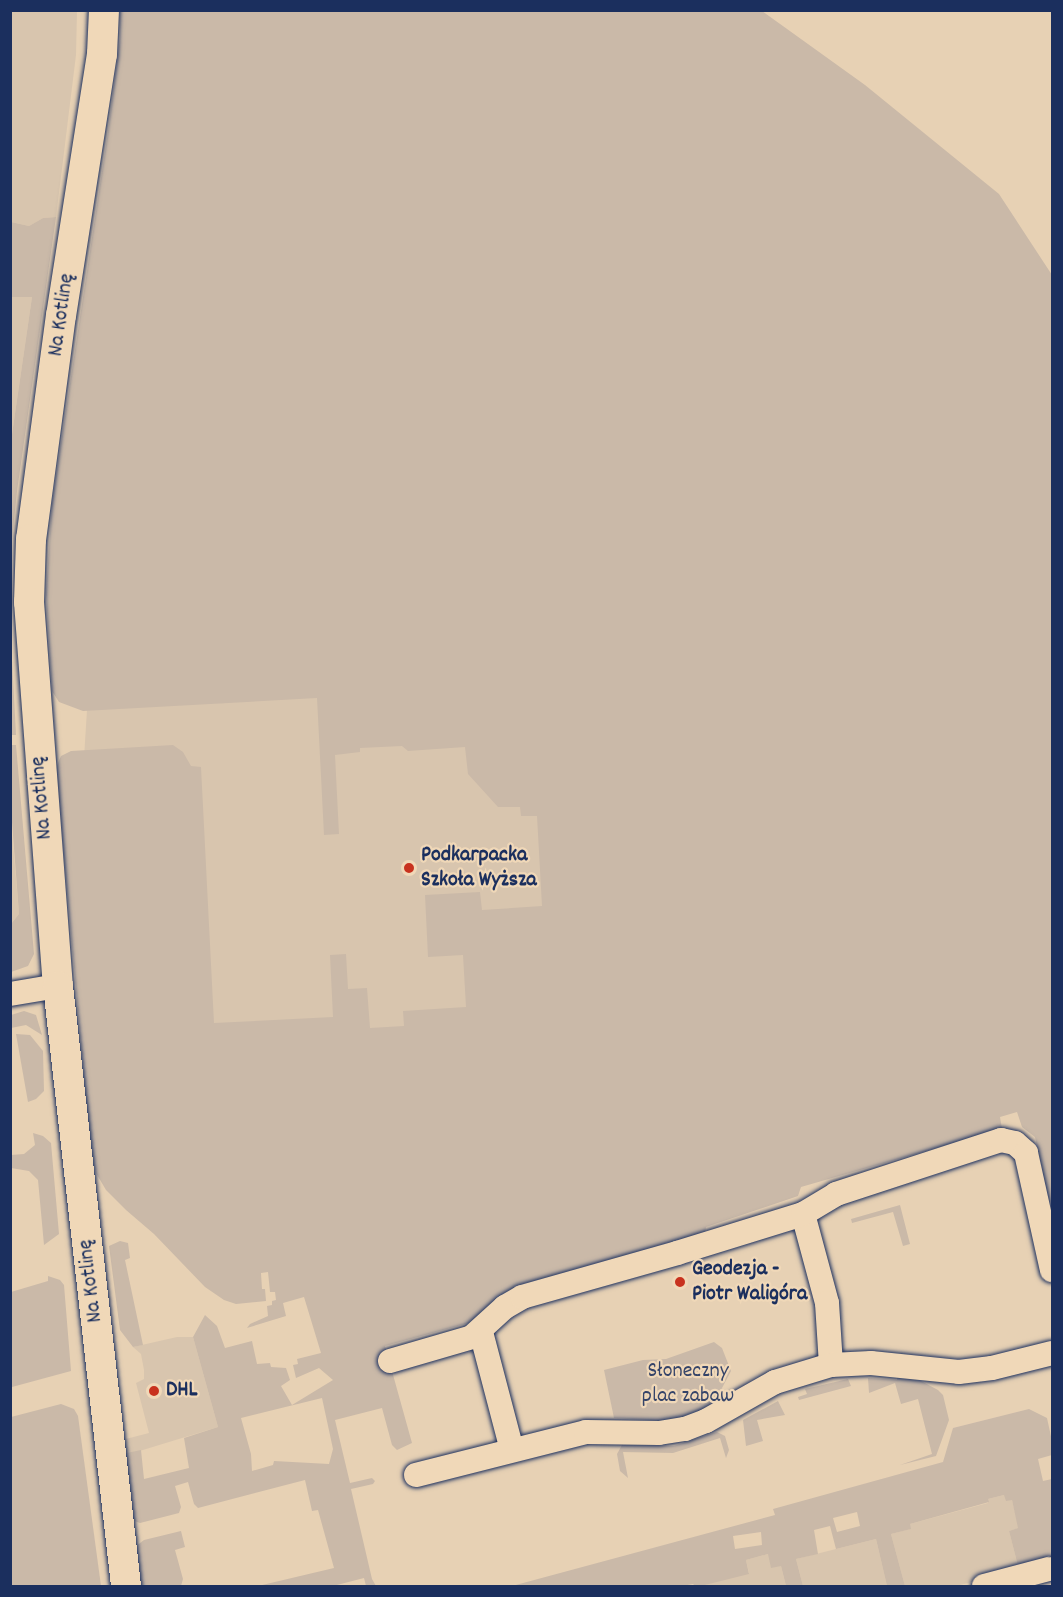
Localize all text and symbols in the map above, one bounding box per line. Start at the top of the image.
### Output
street label: Na Kotlinę [43,272,81,358]
street label: Na Kotlinę [25,755,59,841]
place label: Podkarpacka Szkoła Wyższa [421,842,537,894]
marker: Podkarpacka Szkoła Wyższa [402,861,416,875]
street label: Na Kotlinę [73,1238,109,1324]
place label: Geodezja - Piotr Waligóra [692,1256,807,1308]
marker: Geodezja - Piotr Waligóra [673,1275,687,1289]
park label: Słoneczny plac zabaw [642,1358,734,1410]
place label: DHL [166,1378,198,1404]
marker: DHL [147,1384,161,1398]

